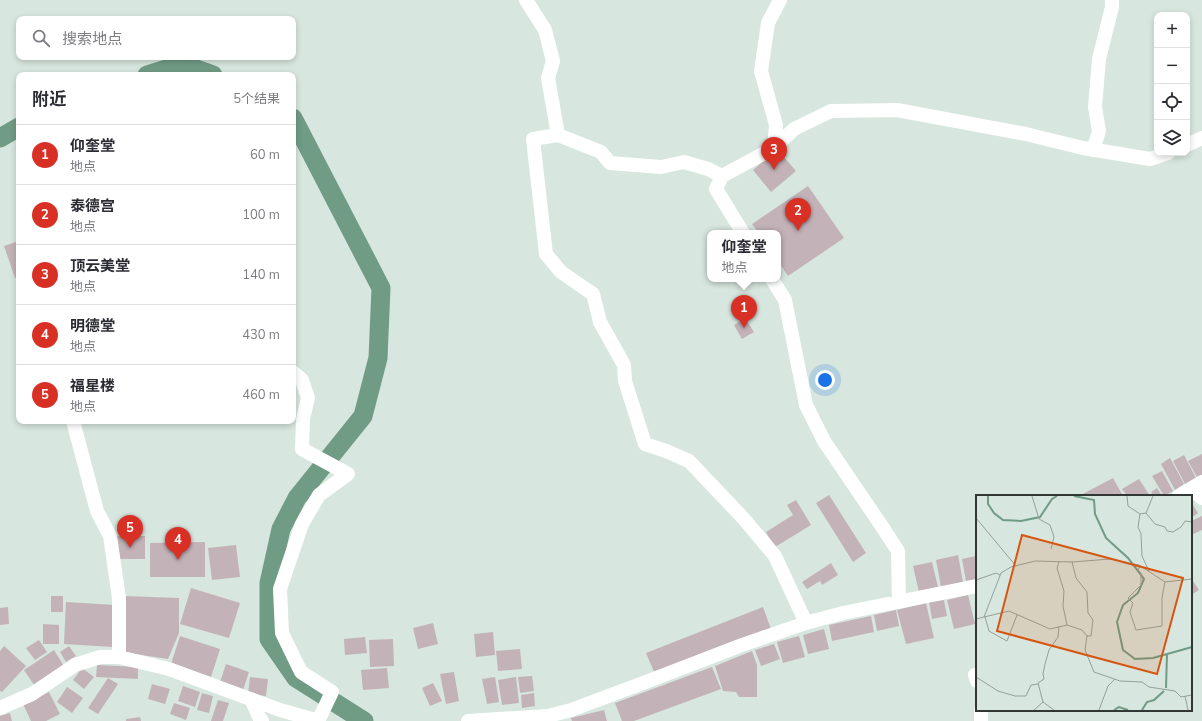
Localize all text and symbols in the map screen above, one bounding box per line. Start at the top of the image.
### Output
map controls [1154,12,1190,156]
button: + [1154,12,1190,48]
search box [16,16,296,60]
icon: search [30,27,52,49]
text: 搜索地点 [62,29,122,49]
button: − [1154,48,1190,84]
button: locate [1154,84,1190,120]
text: 附近 [32,88,66,111]
text: 5个结果 [233,90,280,108]
button: layers [1154,120,1190,156]
text: 仰奎堂 [70,136,115,156]
pin: 3 [761,137,787,170]
text: 1 [41,146,49,164]
text: 60 m [250,146,280,164]
text: 地点 [70,158,96,176]
text: 泰德宫 [70,196,115,216]
pin: 2 [785,198,811,231]
text: 2 [41,206,49,224]
text: 100 m [242,206,280,224]
text: 地点 [70,218,96,236]
popup [707,230,781,282]
text: 仰奎堂 [721,237,767,257]
text: 顶云美堂 [70,256,130,276]
text: 地点 [721,259,748,277]
text: 3 [41,266,49,284]
text: 140 m [242,266,280,284]
text: 地点 [70,278,96,296]
pin: 1 [731,295,757,328]
text: 明德堂 [70,316,115,336]
text: 4 [41,326,49,344]
text: 430 m [242,326,280,344]
text: 地点 [70,338,96,356]
your location [815,370,835,390]
text: 福星楼 [70,376,115,396]
text: 5 [41,386,49,404]
text: 460 m [242,386,280,404]
text: 地点 [70,398,96,416]
inset map [976,495,1192,711]
pin: 5 [117,515,143,548]
pin: 4 [165,527,191,560]

